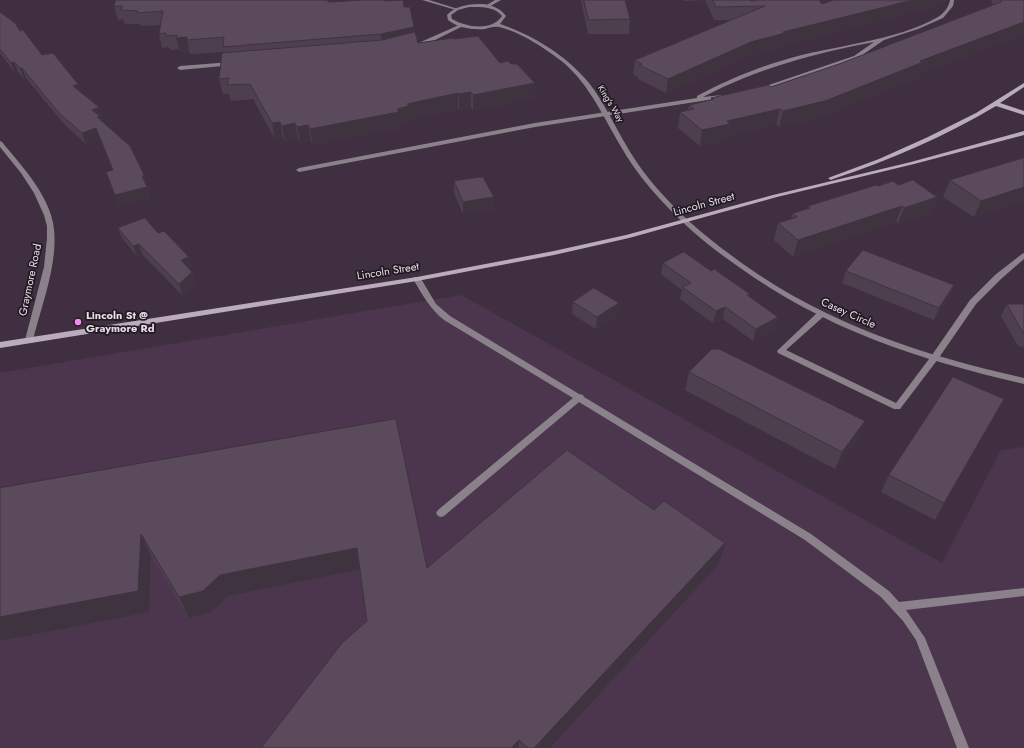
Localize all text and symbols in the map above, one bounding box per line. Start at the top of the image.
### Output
street label: King's Way [595,84,625,124]
street label: Lincoln Street [672,191,736,219]
street label: Graymore Road [17,243,45,317]
street label: Lincoln Street [356,261,420,283]
street label: Casey Circle [819,296,877,332]
place label: Lincoln St @ Graymore Rd [86,309,154,335]
marker: Lincoln St @ Graymore Rd [73,317,83,327]

